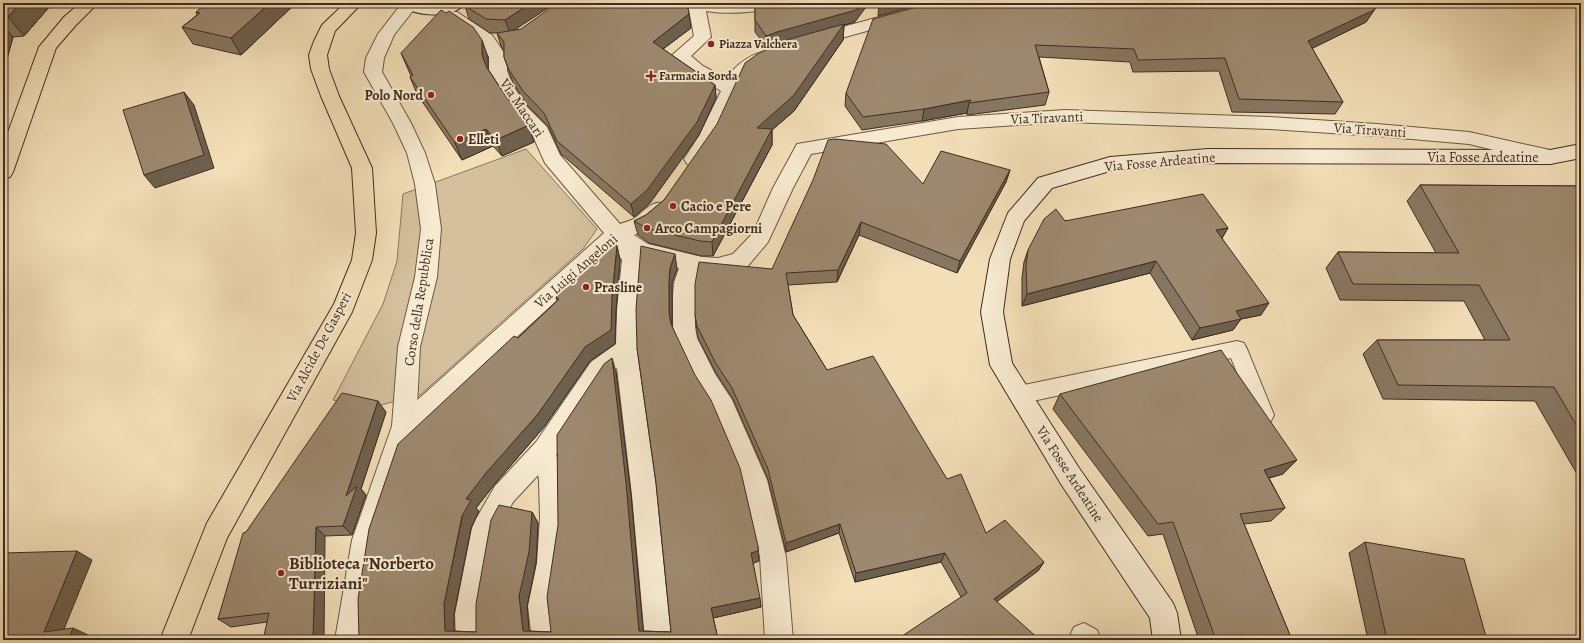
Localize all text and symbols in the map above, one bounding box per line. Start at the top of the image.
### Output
place label: Piazza Valchera [719,36,798,52]
marker: Piazza Valchera [706,39,716,49]
place label: Farmacia Sorda [659,68,738,84]
marker: Farmacia Sorda [646,71,656,81]
street label: Via Maccari [495,74,549,141]
place label: Polo Nord [365,86,423,105]
marker: Polo Nord [426,90,436,100]
street label: Via Tiravanti [1009,107,1084,129]
street label: Via Tiravanti [1332,118,1407,142]
place label: Elleti [468,130,499,149]
marker: Elleti [455,134,465,144]
street label: Via Fosse Ardeatine [1103,148,1216,176]
street label: Via Fosse Ardeatine [1427,148,1538,167]
place label: Cacio e Pere [681,197,752,216]
marker: Cacio e Pere [668,201,678,211]
place label: Arco Campagiorni [654,219,762,238]
marker: Arco Campagiorni [642,223,652,233]
street label: Via Luigi Angeloni [530,230,622,313]
street label: Corso della Repubblica [399,236,439,367]
place label: Prasline [594,278,643,297]
marker: Prasline [581,282,591,292]
street label: Via Alcide De Gasperi [281,289,356,406]
street label: Via Fosse Ardeatine [1031,421,1108,526]
place label: Biblioteca "Norberto Turriziani" [289,552,434,595]
marker: Biblioteca "Norberto Turriziani" [276,568,286,578]

